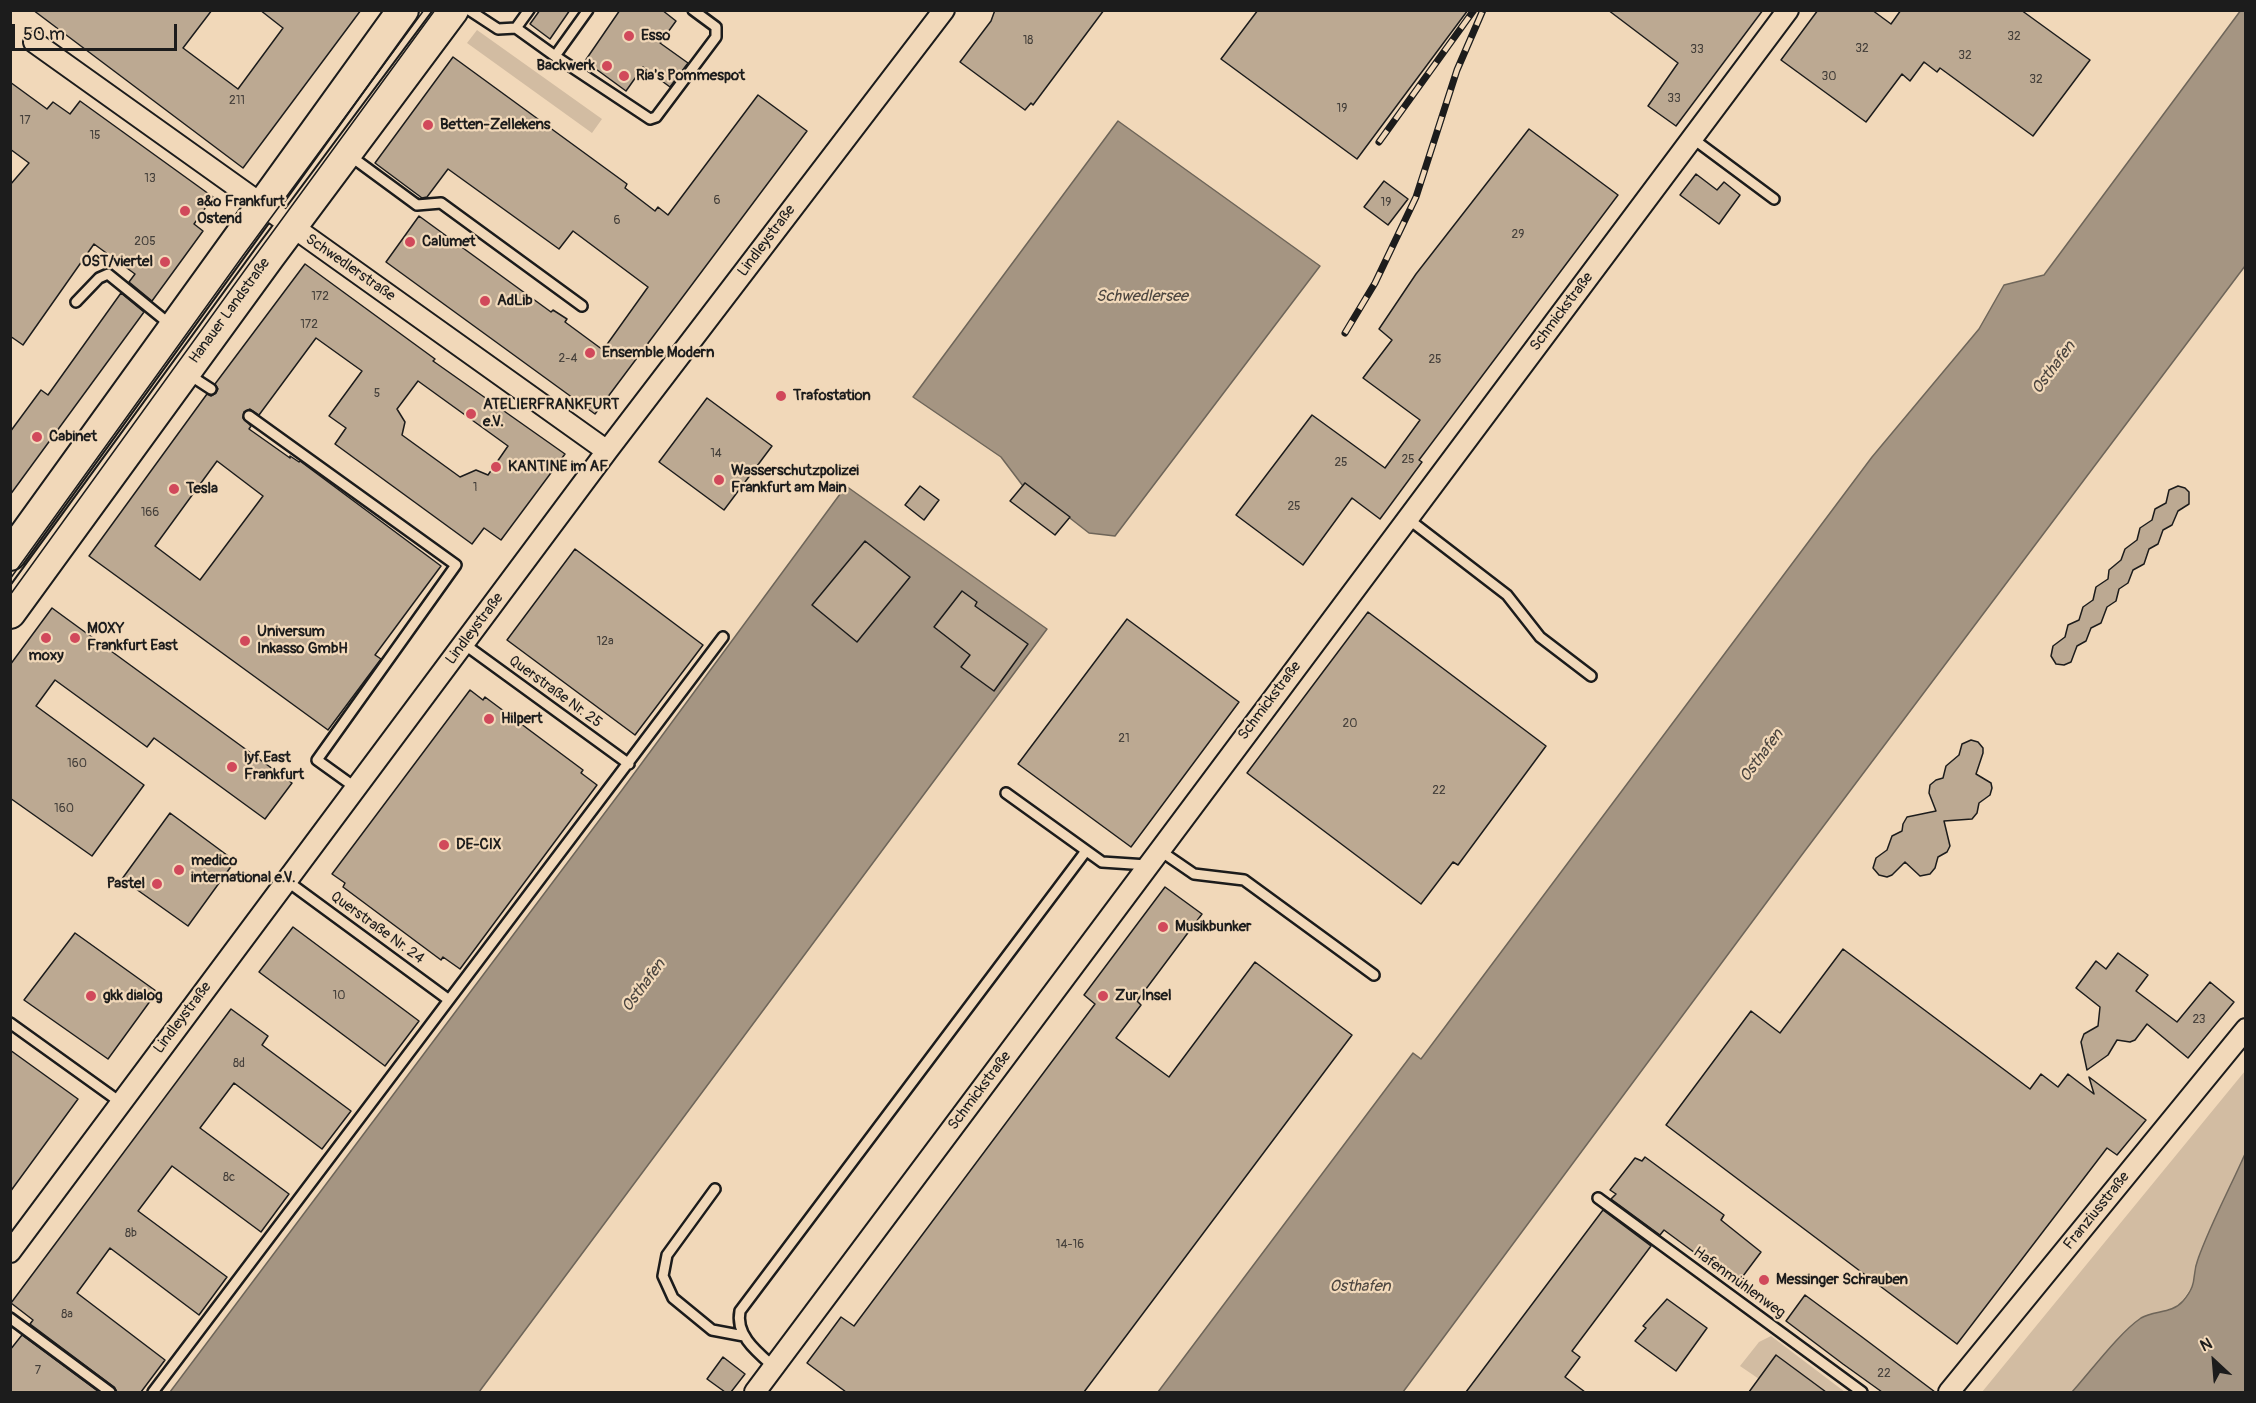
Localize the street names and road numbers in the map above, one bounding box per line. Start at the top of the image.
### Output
street label: Lindleystraße [734,202,800,280]
street label: Schwedlerstraße [302,230,398,306]
street label: Hanauer Landstraße [186,255,274,367]
street label: Schmickstraße [1527,269,1597,355]
street label: Lindleystraße [442,590,508,668]
street label: Querstraße Nr. 25 [505,652,605,732]
street label: Schmickstraße [1235,658,1305,744]
street label: Querstraße Nr. 24 [327,888,427,968]
street label: Lindleystraße [150,979,216,1057]
street label: Schmickstraße [945,1048,1015,1134]
street label: Franziusstraße [2060,1169,2134,1253]
street label: Hafenmühlenweg [1689,1244,1789,1322]

